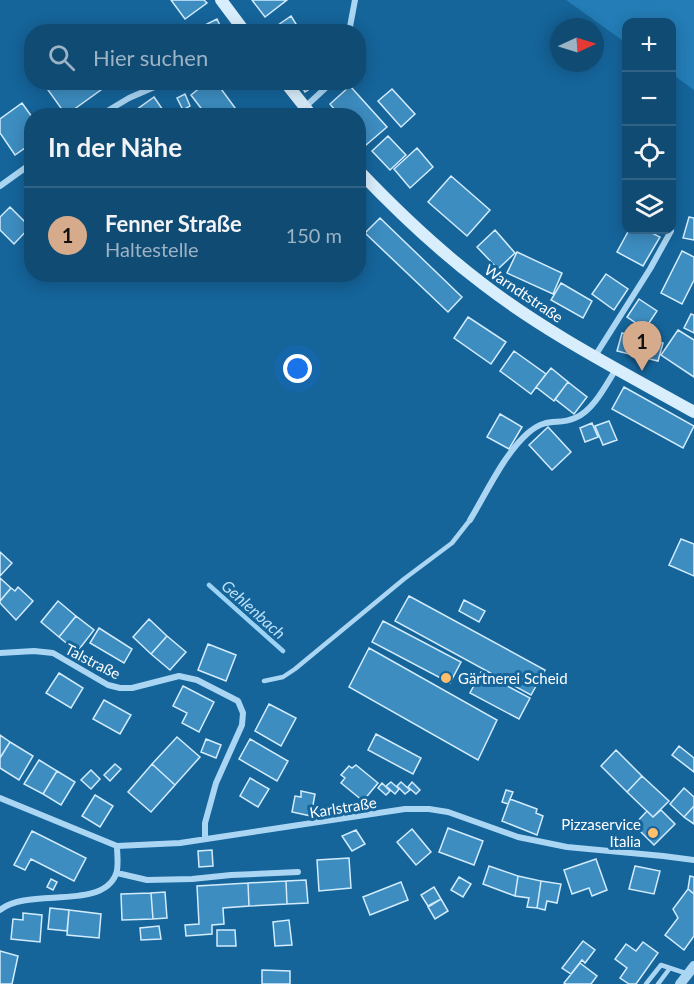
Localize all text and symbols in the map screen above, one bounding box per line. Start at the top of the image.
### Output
north arrow [550,18,604,72]
map controls [622,18,676,234]
button: + [622,18,676,72]
search box [24,24,366,90]
icon: search [45,41,78,74]
text: Hier suchen [93,44,208,71]
button: − [622,72,676,126]
button: locate [622,126,676,180]
text: In der Nähe [48,131,182,163]
button: layers [622,180,676,234]
text: Fenner Straße [105,210,242,237]
text: 1 [62,223,73,247]
text: 150 m [286,223,342,247]
text: Haltestelle [105,237,199,261]
street label: Warndtstraße [481,260,567,326]
pin: 1 [622,322,662,371]
your location [283,354,312,383]
water label: Gehlenbach [218,575,290,643]
street label: Talstraße [62,639,124,683]
place label: Gärtnerei Scheid [458,669,568,687]
marker: Gärtnerei Scheid [439,671,453,685]
street label: Karlstraße [308,793,378,821]
place label: Pizzaservice Italia [561,815,641,850]
marker: Pizzaservice Italia [646,826,660,840]

